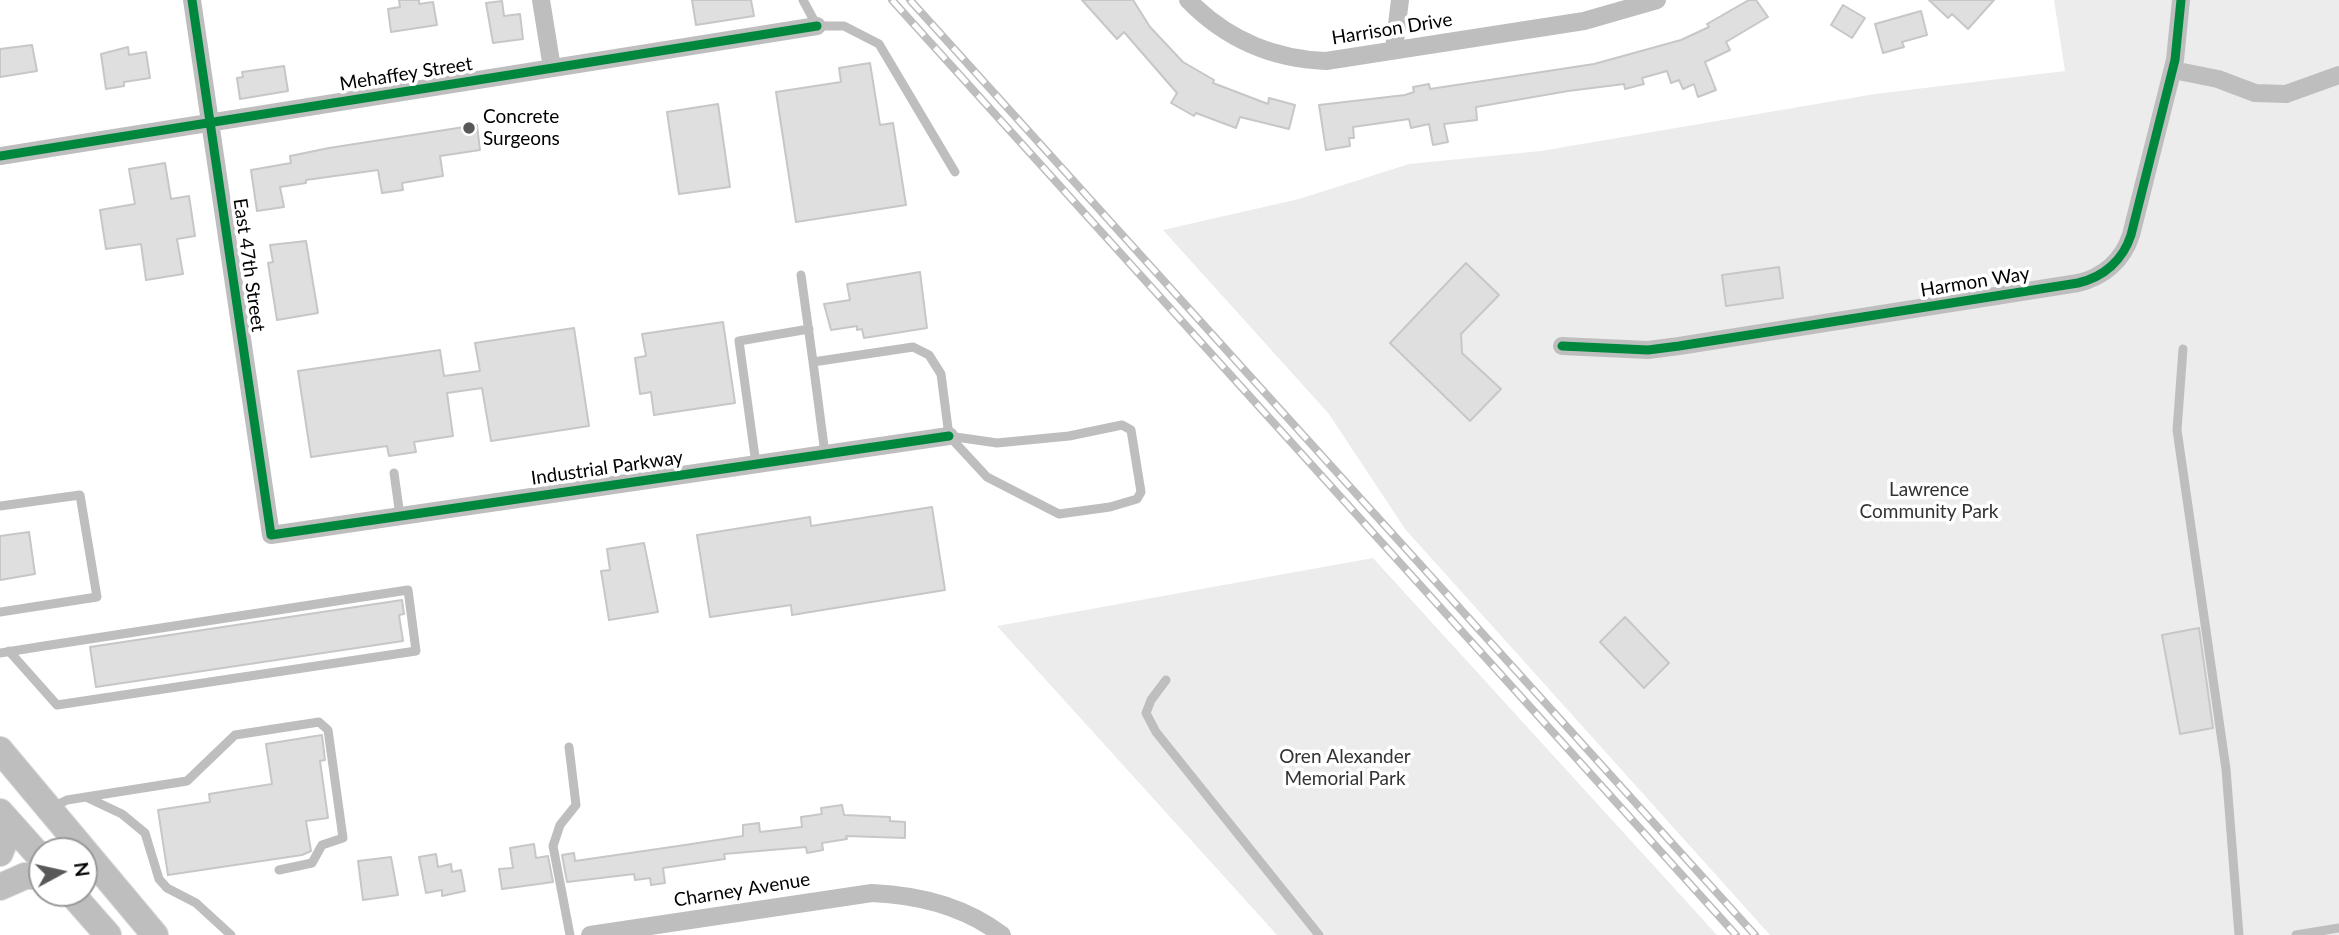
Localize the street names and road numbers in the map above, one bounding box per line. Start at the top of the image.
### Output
street label: Harrison Drive [1330,8,1454,50]
street label: Mehaffey Street [338,52,474,96]
street label: East 47th Street [228,197,270,333]
street label: Harmon Way [1919,262,2031,302]
street label: Industrial Parkway [530,446,684,490]
street label: Charney Avenue [672,868,812,912]

